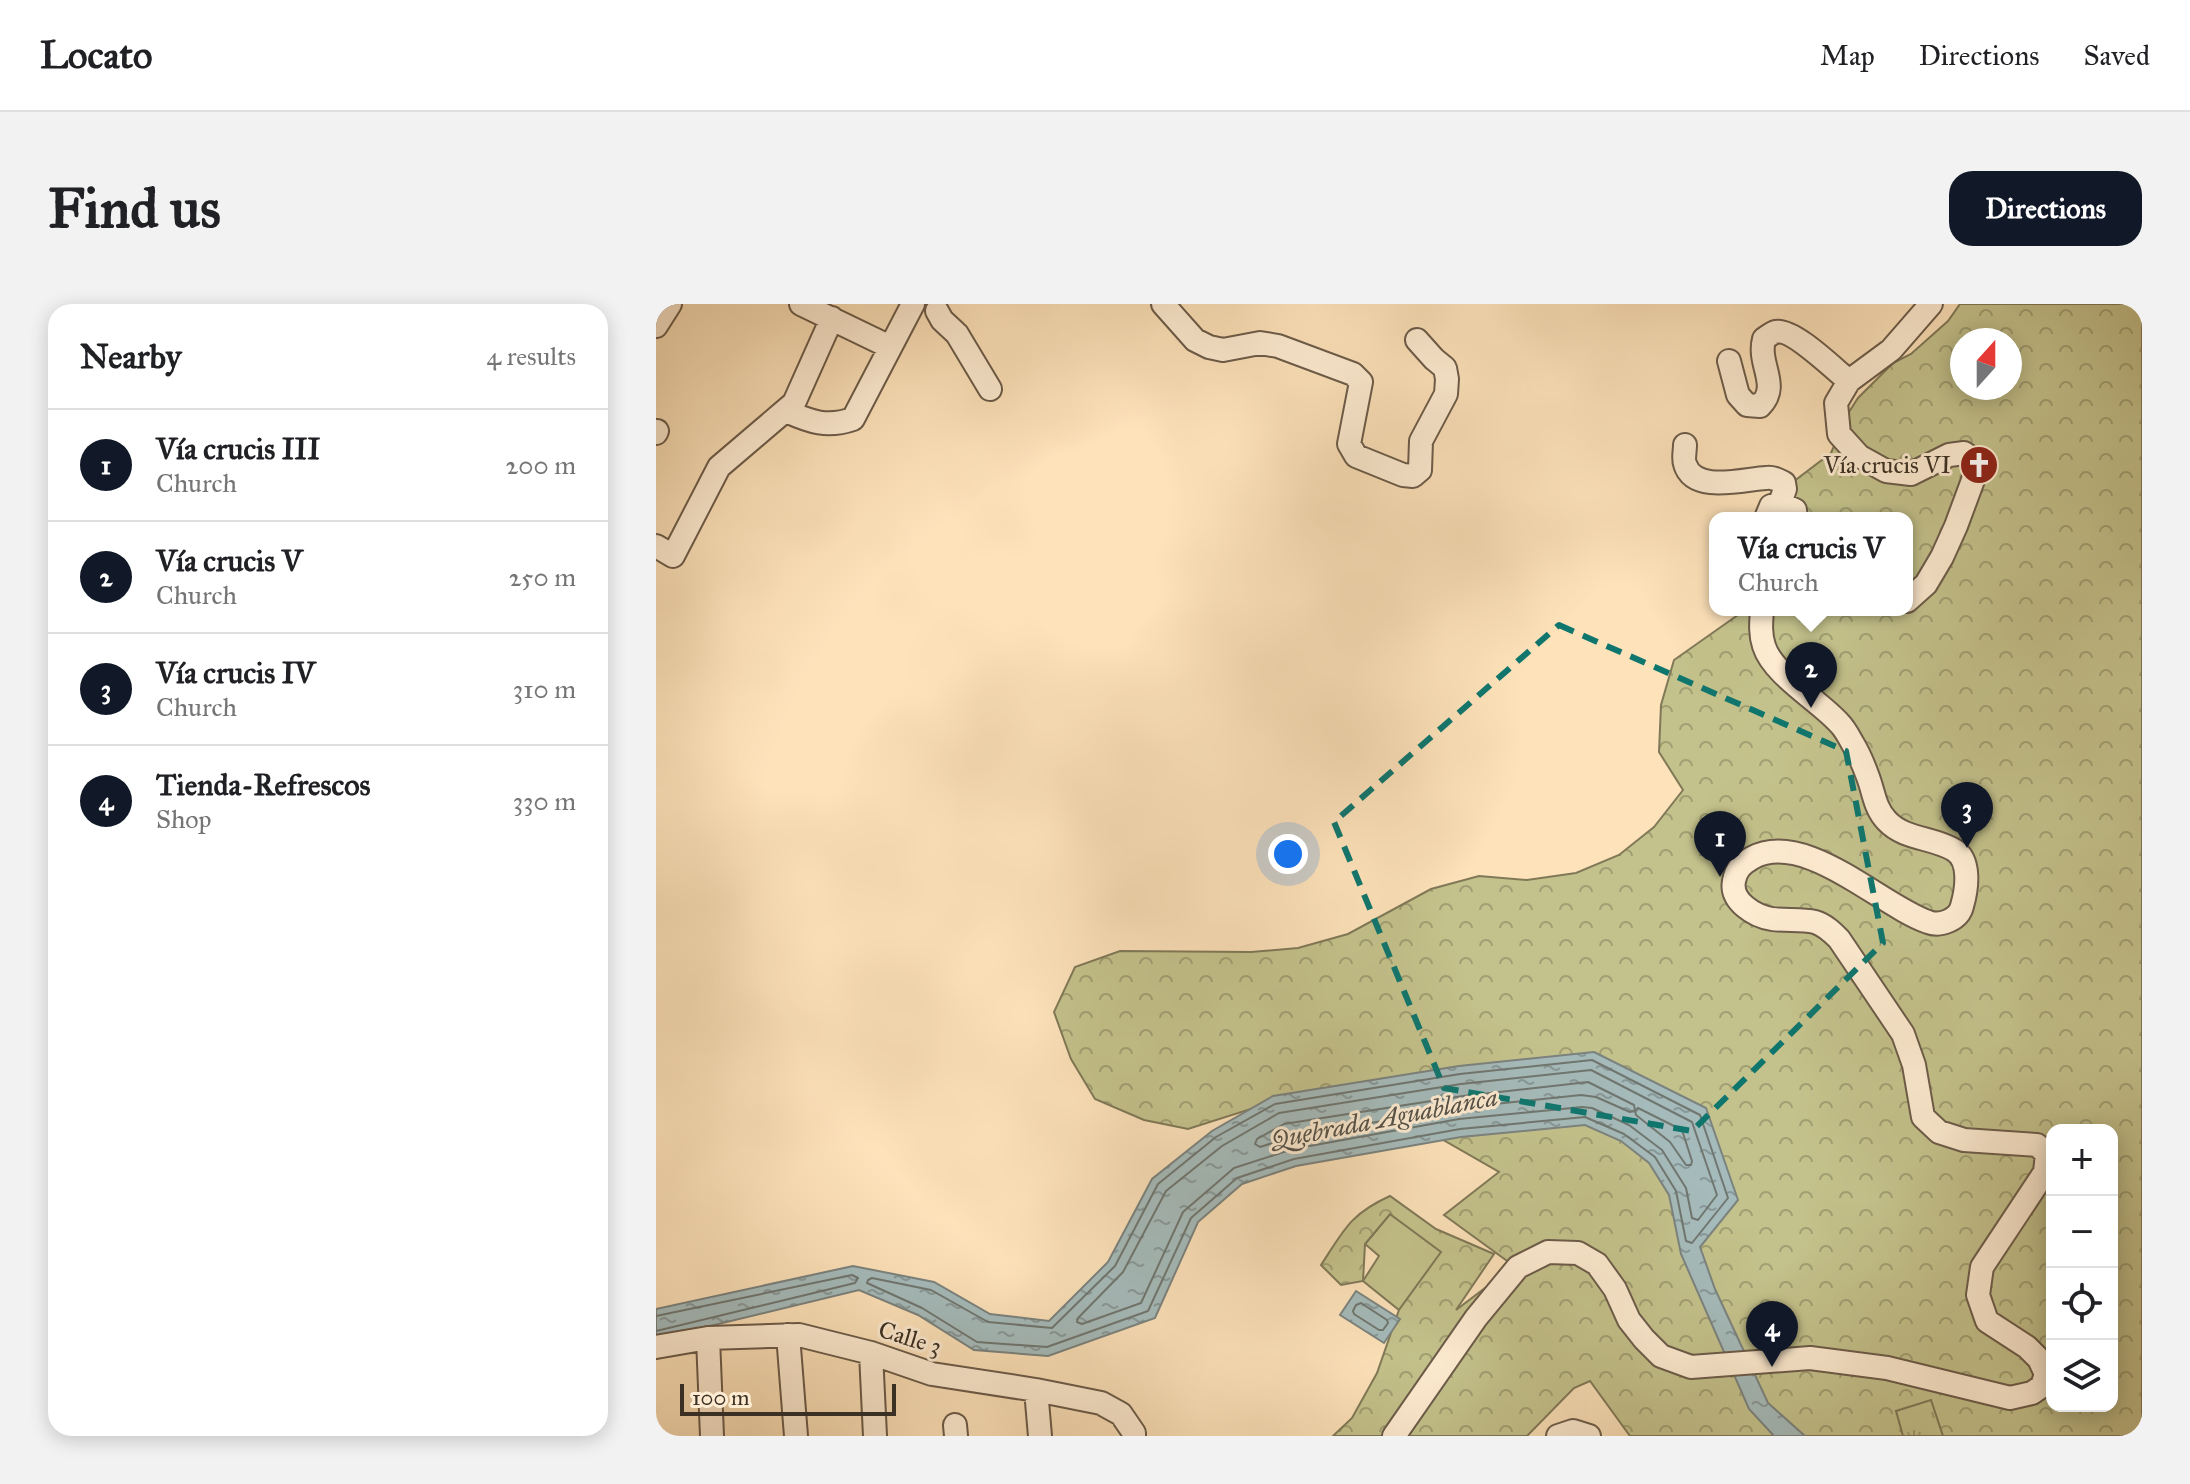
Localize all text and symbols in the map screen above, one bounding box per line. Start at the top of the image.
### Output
text: Locato [40,32,153,78]
text: Map [1820,38,1875,73]
text: Directions [1919,38,2040,73]
text: Saved [2084,38,2150,73]
button: Directions [1949,171,2142,246]
text: Find us [48,174,221,242]
north arrow [1950,328,2022,400]
text: Nearby [80,336,182,377]
text: 4 results [487,340,576,372]
text: Vía crucis III [156,431,320,467]
church icon: Vía crucis VI [1958,444,2000,486]
text: 1 [101,449,111,481]
text: 200 m [505,449,576,481]
place label: Vía crucis VI [1822,450,1951,480]
text: Church [156,467,237,499]
popup [1709,512,1913,616]
text: Vía crucis V [1738,530,1884,566]
text: Vía crucis V [156,543,303,579]
text: 2 [100,561,112,593]
text: 250 m [509,561,576,593]
text: Church [1738,566,1819,598]
text: Church [156,579,237,611]
pin: 2 [1785,642,1837,708]
text: Vía crucis IV [156,655,315,691]
text: 3 [101,673,111,705]
text: 310 m [513,673,576,705]
text: Church [156,691,237,723]
text: Tienda-Refrescos [156,767,370,803]
pin: 3 [1941,782,1993,848]
text: 4 [99,785,113,817]
text: 330 m [513,785,576,817]
text: Shop [156,803,212,835]
pin: 1 [1694,811,1746,877]
your location [1268,834,1308,874]
water label: Quebrada Aguablanca [1266,1080,1500,1156]
map controls [2046,1124,2118,1412]
button: + [2046,1124,2118,1196]
button: − [2046,1196,2118,1268]
button: locate [2046,1268,2118,1340]
pin: 4 [1746,1301,1798,1367]
street label: Calle 3 [875,1314,945,1362]
button: layers [2046,1340,2118,1412]
scale bar [680,1380,896,1416]
text: 100 m [692,1384,749,1411]

